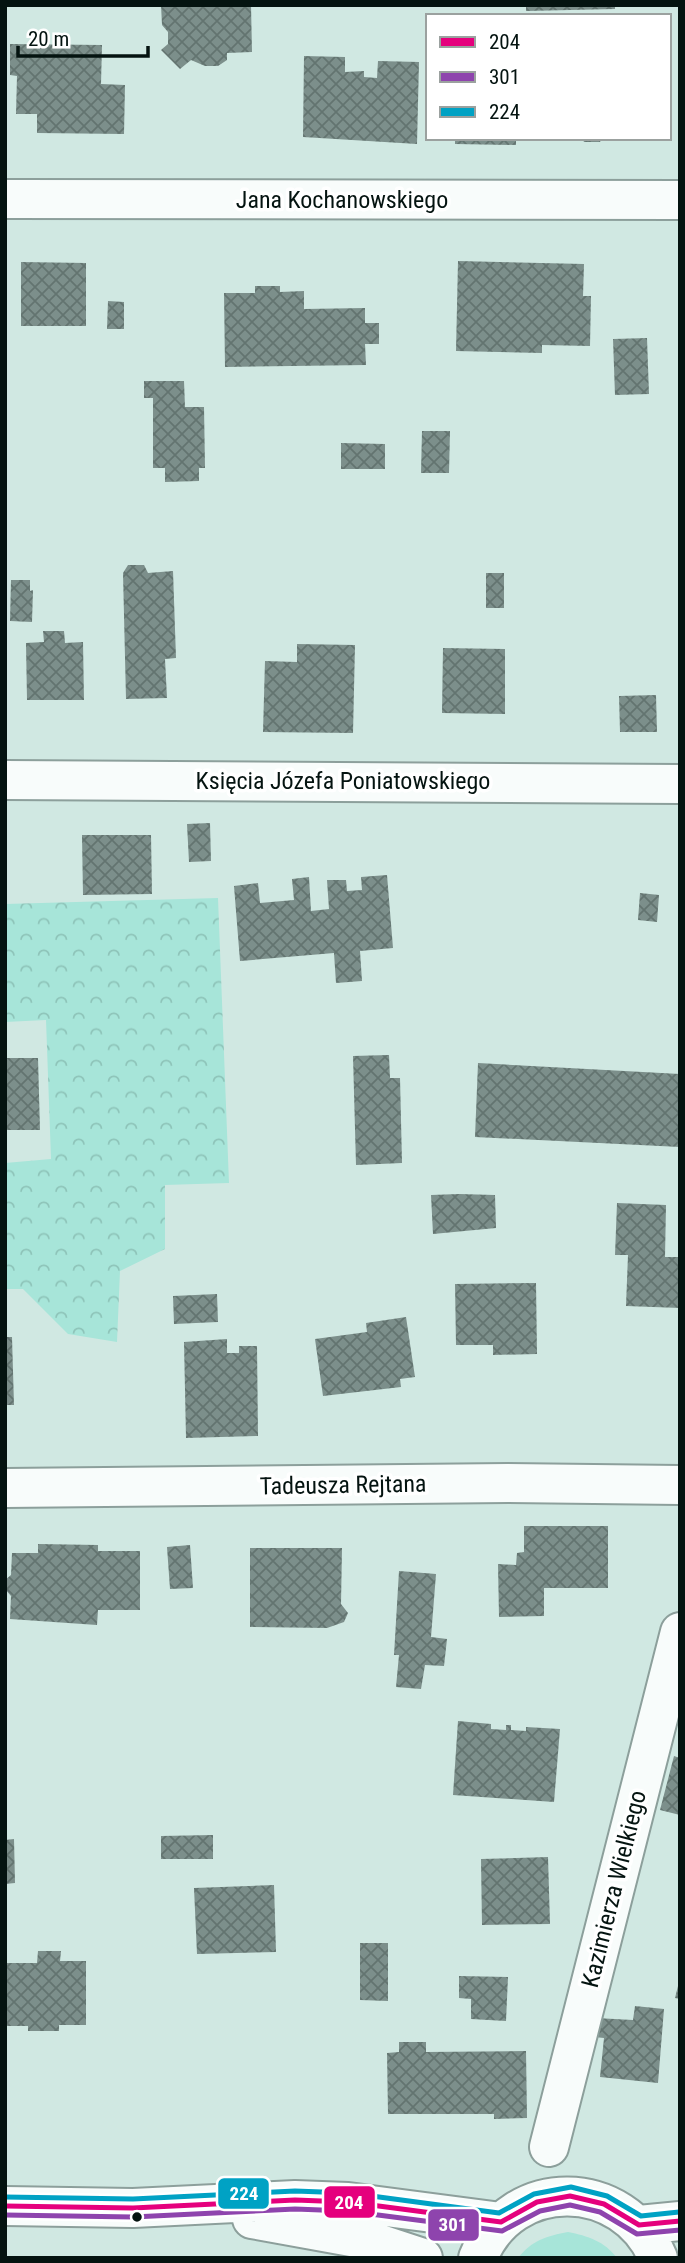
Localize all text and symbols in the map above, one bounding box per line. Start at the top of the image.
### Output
scale bar [18,14,147,58]
legend [426,14,671,140]
text: 20 m [28,27,69,51]
text: 204 [489,30,520,54]
text: 301 [489,65,520,89]
text: 224 [489,100,520,124]
street label: Jana Kochanowskiego [236,186,448,214]
street label: Księcia Józefa Poniatowskiego [196,767,490,795]
street label: Tadeusza Rejtana [259,1470,427,1500]
street label: Kazimierza Wielkiego [576,1787,652,1991]
line badge: 224 [217,2177,270,2210]
text: 224 [230,2182,258,2205]
line badge: 204 [323,2185,376,2219]
text: 204 [335,2191,363,2214]
line badge: 301 [427,2208,480,2242]
unlabelled marker [130,2210,144,2224]
text: 301 [439,2213,467,2236]

